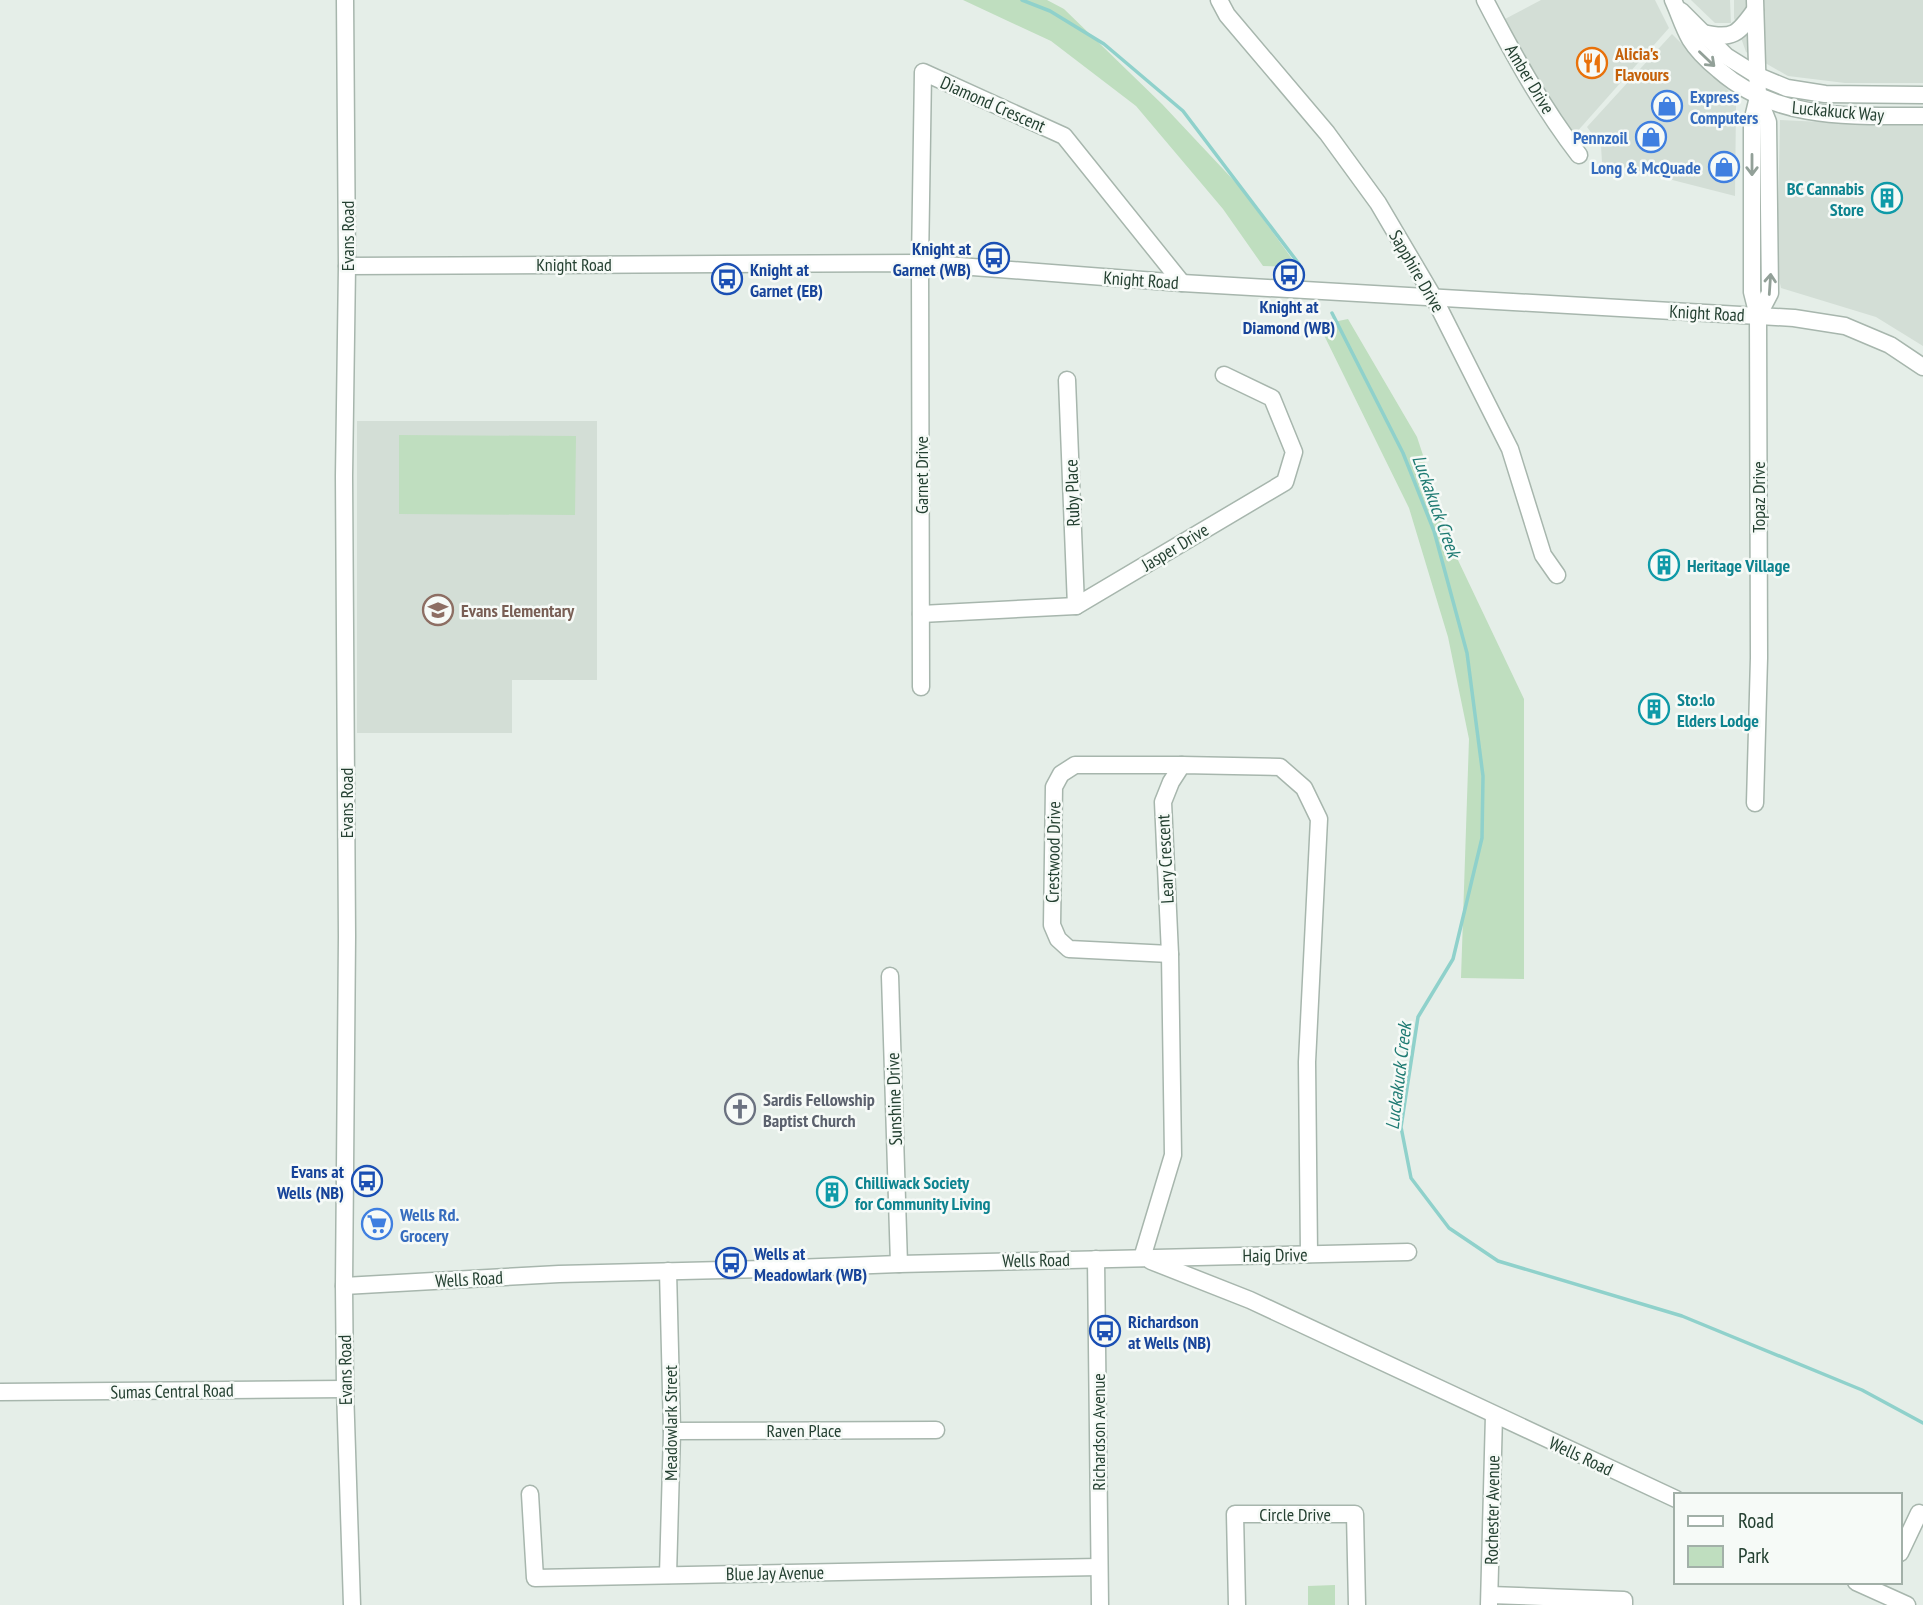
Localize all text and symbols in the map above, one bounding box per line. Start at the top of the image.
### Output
street label: Amber Drive [1500,40,1560,118]
place label: Alicia's Flavours [1614,42,1669,86]
restaurant icon: Alicia's Flavours [1575,46,1609,80]
one-way arrow [1698,50,1715,67]
street label: Diamond Crescent [937,71,1049,137]
place label: Express Computers [1690,85,1758,129]
shop icon: Express Computers [1650,89,1684,123]
street label: Luckakuck Way [1791,96,1885,127]
shop icon: Pennzoil [1634,120,1668,154]
place label: Pennzoil [1573,126,1629,149]
shop icon: Long & McQuade [1707,150,1741,184]
one-way arrow [1745,153,1759,176]
place label: Long & McQuade [1591,156,1701,179]
place label: BC Cannabis Store [1787,177,1864,221]
building icon: BC Cannabis Store [1870,181,1904,215]
street label: Evans Road [336,201,359,271]
street label: Sapphire Drive [1384,226,1450,316]
place label: Knight at Garnet (WB) [893,237,972,281]
bus stop icon: Knight at Garnet (WB) [977,241,1011,275]
street label: Knight Road [536,253,612,276]
place label: Knight at Garnet (EB) [750,258,823,302]
bus stop icon: Knight at Diamond (WB) [1272,258,1306,292]
bus stop icon: Knight at Garnet (EB) [710,262,744,296]
street label: Knight Road [1103,266,1179,294]
one-way arrow [1763,273,1776,296]
place label: Knight at Diamond (WB) [1243,295,1335,339]
street label: Knight Road [1669,300,1745,326]
street label: Garnet Drive [910,436,933,514]
water label: Luckakuck Creek [1407,451,1468,563]
street label: Ruby Place [1059,459,1085,527]
street label: Topaz Drive [1747,461,1770,533]
street label: Jasper Drive [1136,518,1213,577]
building icon: Heritage Village [1647,548,1681,582]
place label: Heritage Village [1687,554,1790,577]
school or university icon: Evans Elementary [421,593,455,627]
place label: Evans Elementary [461,599,575,622]
place label: Sto:lo Elders Lodge [1677,688,1759,732]
building icon: Sto:lo Elders Lodge [1637,692,1671,726]
street label: Evans Road [335,768,358,838]
street label: Crestwood Drive [1041,801,1065,903]
street label: Leary Crescent [1151,814,1179,904]
water label: Luckakuck Creek [1380,1019,1417,1131]
street label: Sunshine Drive [881,1052,907,1146]
place label: Sardis Fellowship Baptist Church [763,1088,875,1132]
church icon: Sardis Fellowship Baptist Church [723,1092,757,1126]
place label: Evans at Wells (NB) [276,1160,345,1204]
bus stop icon: Evans at Wells (NB) [350,1164,384,1198]
place label: Chilliwack Society for Community Living [855,1171,991,1215]
building icon: Chilliwack Society for Community Living [815,1175,849,1209]
place label: Wells Rd. Grocery [399,1203,460,1247]
supermarket icon: Wells Rd. Grocery [360,1207,394,1241]
place label: Wells at Meadowlark (WB) [753,1242,867,1286]
street label: Haig Drive [1242,1243,1308,1267]
bus stop icon: Wells at Meadowlark (WB) [714,1246,748,1280]
street label: Wells Road [1002,1248,1070,1272]
street label: Wells Road [434,1266,504,1292]
place label: Richardson at Wells (NB) [1128,1310,1211,1354]
bus stop icon: Richardson at Wells (NB) [1088,1314,1122,1348]
street label: Evans Road [333,1335,357,1405]
street label: Meadowlark Street [659,1365,682,1481]
street label: Richardson Avenue [1087,1373,1110,1491]
street label: Sumas Central Road [110,1378,234,1404]
street label: Raven Place [766,1419,842,1442]
street label: Wells Road [1545,1431,1617,1481]
street label: Rochester Avenue [1480,1455,1504,1565]
legend [1674,1493,1902,1584]
street label: Circle Drive [1259,1503,1331,1526]
text: Road [1738,1507,1774,1534]
text: Park [1738,1542,1769,1569]
street label: Blue Jay Avenue [726,1561,824,1585]

